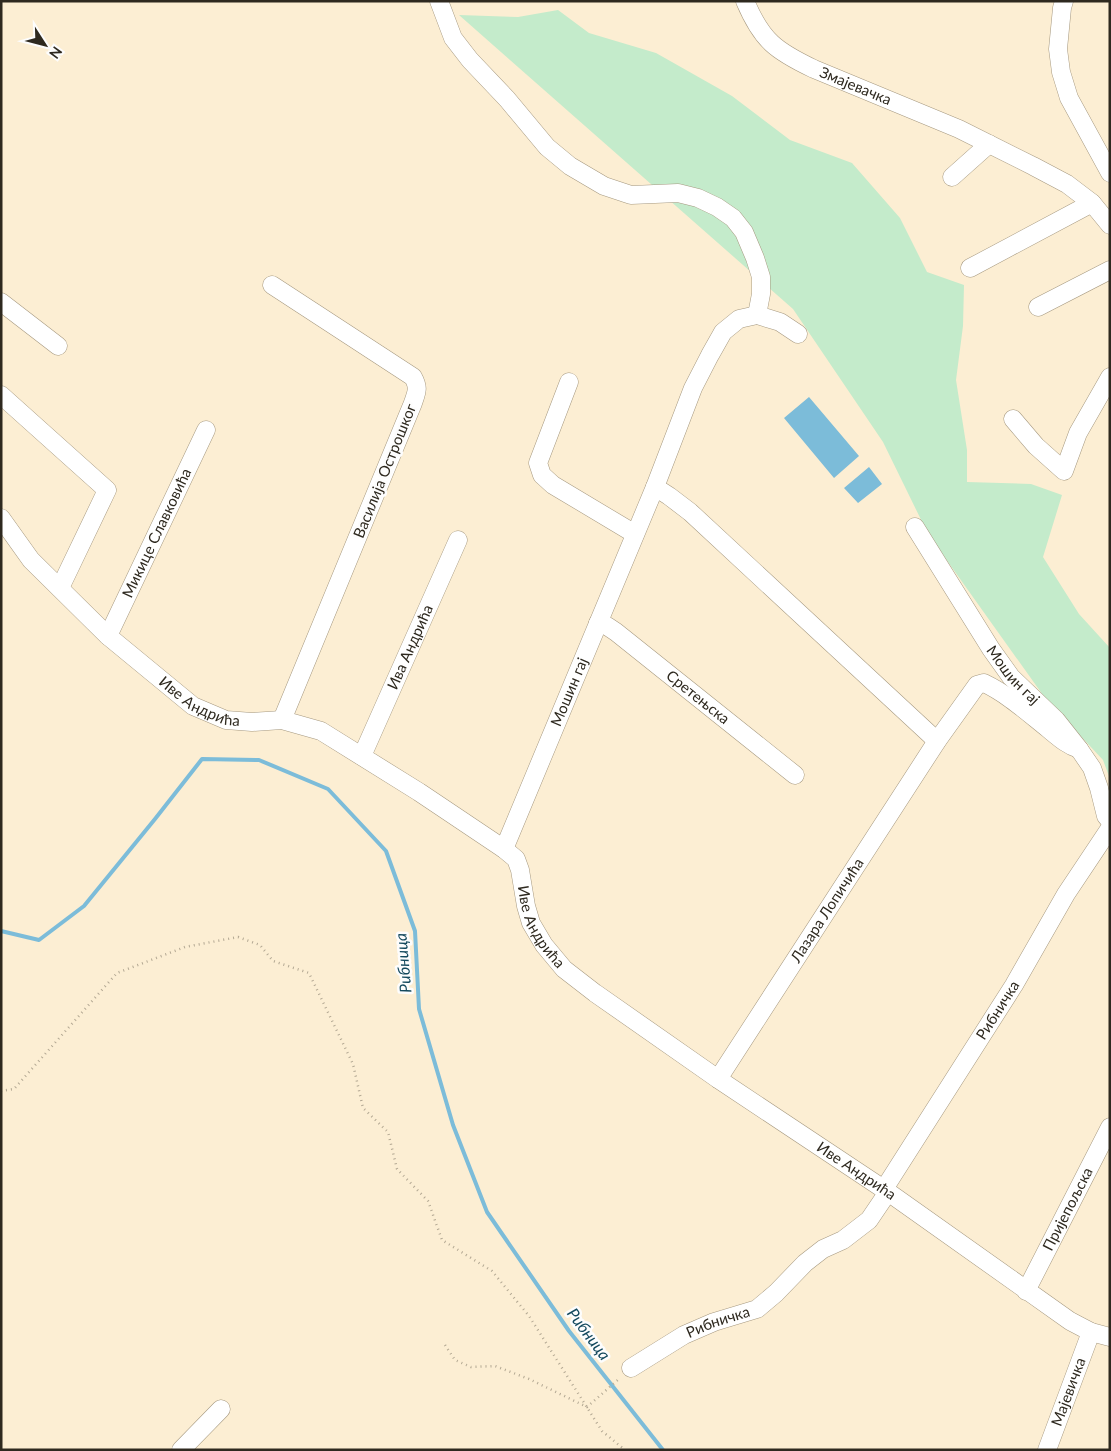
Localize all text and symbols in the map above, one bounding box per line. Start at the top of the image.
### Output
north arrow [20,20,70,70]
text: N [46,44,66,62]
street label: Змајевачка [817,62,894,108]
street label: Василија Острошког [349,401,419,540]
street label: Микице Славковића [118,465,195,600]
street label: Ива Андрића [383,602,436,692]
street label: Мошин гај [983,641,1044,708]
street label: Мошин гај [546,655,591,729]
street label: Сретењска [663,666,734,727]
street label: Иве Андрића [156,672,241,729]
street label: Лазара Лопичића [786,854,867,966]
street label: Иве Андрића [515,884,569,971]
water label: Рибница [390,932,415,994]
street label: Рибничка [972,977,1023,1042]
street label: Иве Андрића [814,1137,900,1203]
street label: Пријепољска [1038,1164,1096,1253]
street label: Рибничка [683,1302,752,1341]
water label: Рибница [564,1304,615,1363]
street label: Мајевичка [1047,1355,1089,1428]

